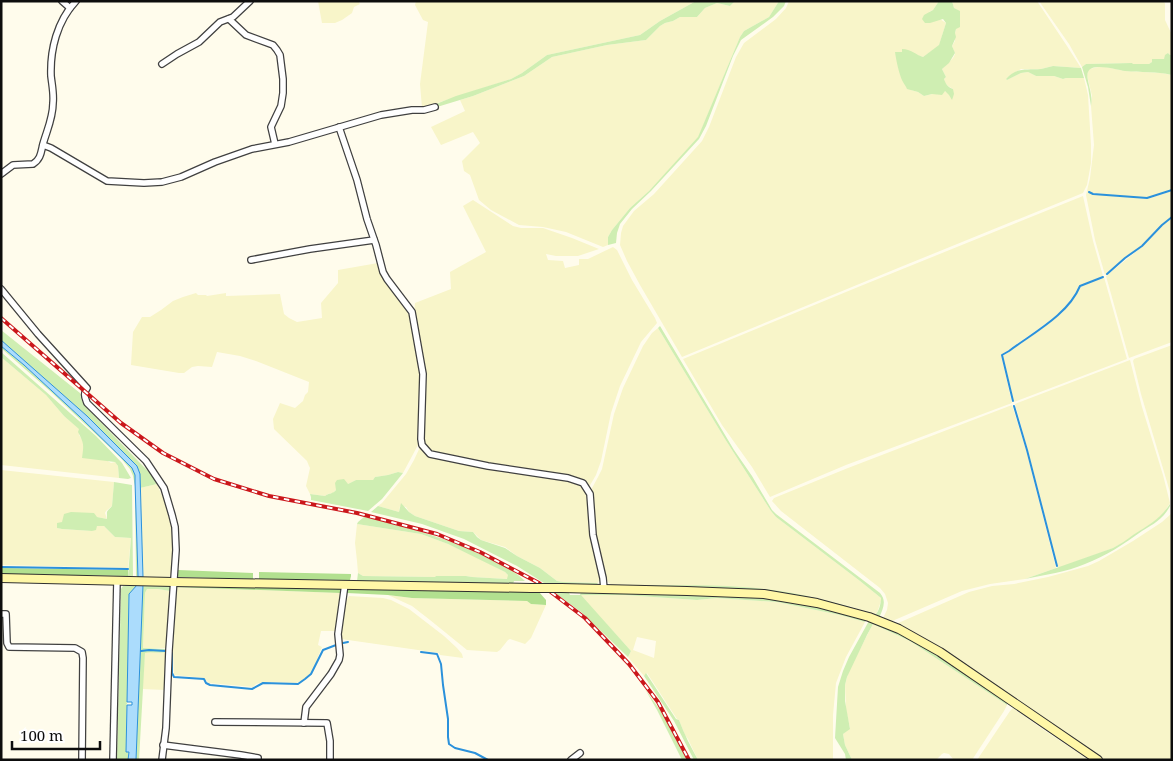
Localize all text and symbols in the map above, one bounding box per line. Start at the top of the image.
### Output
scale bar [12,718,100,750]
text: 100 m [20,725,63,745]

